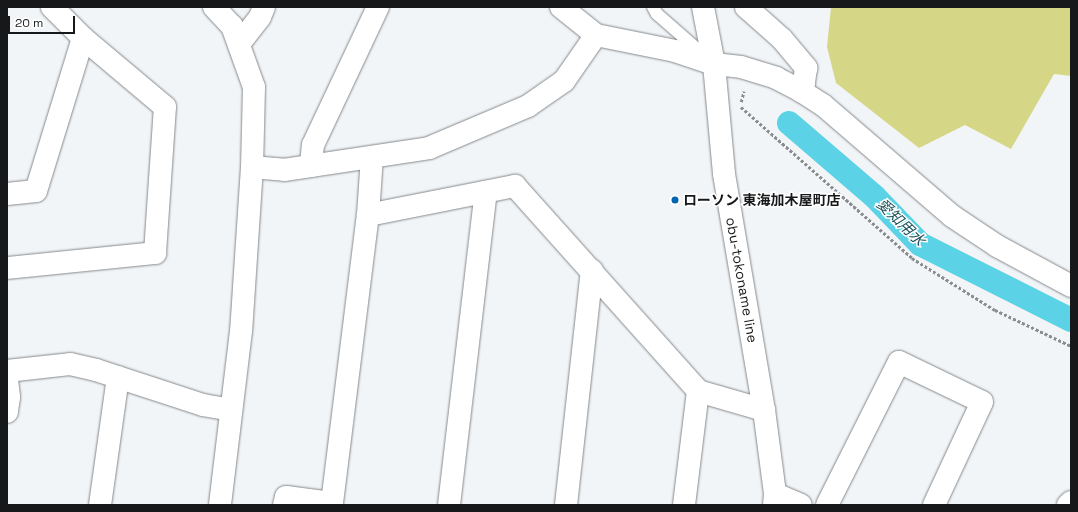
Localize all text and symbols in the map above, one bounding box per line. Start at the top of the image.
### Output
scale bar [10,8,77,34]
text: 20 m [15,15,43,31]
place label: ローソン 東海加木屋町店 [683,192,841,208]
marker: ローソン 東海加木屋町店 [670,195,680,205]
water label: 愛知用水 [873,195,929,249]
street label: obu-tokoname line [723,216,761,344]

